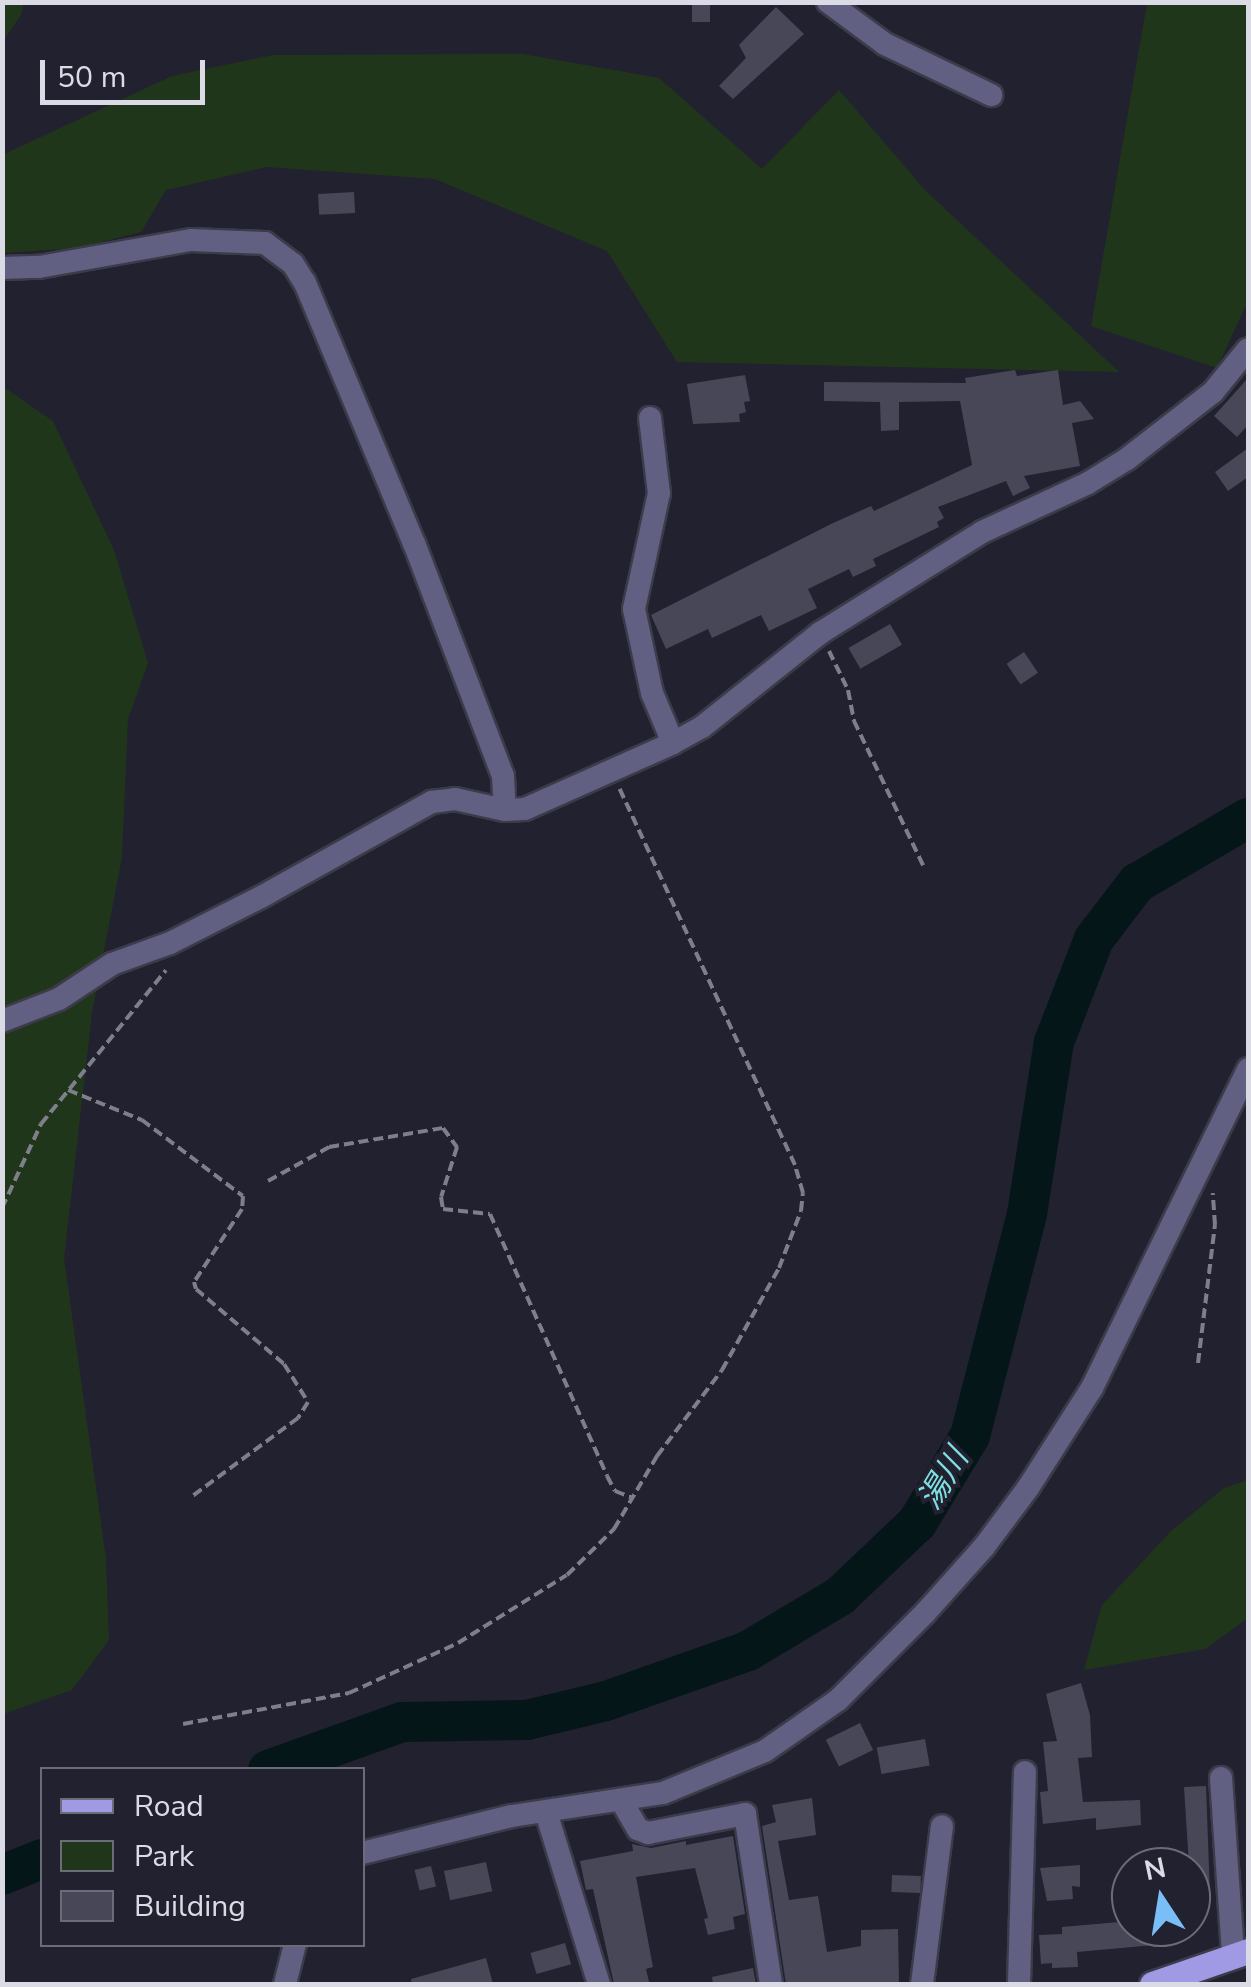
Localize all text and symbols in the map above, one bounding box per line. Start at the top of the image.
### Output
scale bar [45,40,210,102]
text: 50 m [57,57,126,98]
water label: 湯川 [911,1442,977,1516]
legend [40,1767,365,1947]
text: Road [134,1786,204,1827]
text: Park [134,1836,194,1877]
north arrow [1111,1847,1211,1947]
text: N [1141,1849,1169,1890]
text: Building [134,1886,246,1927]

